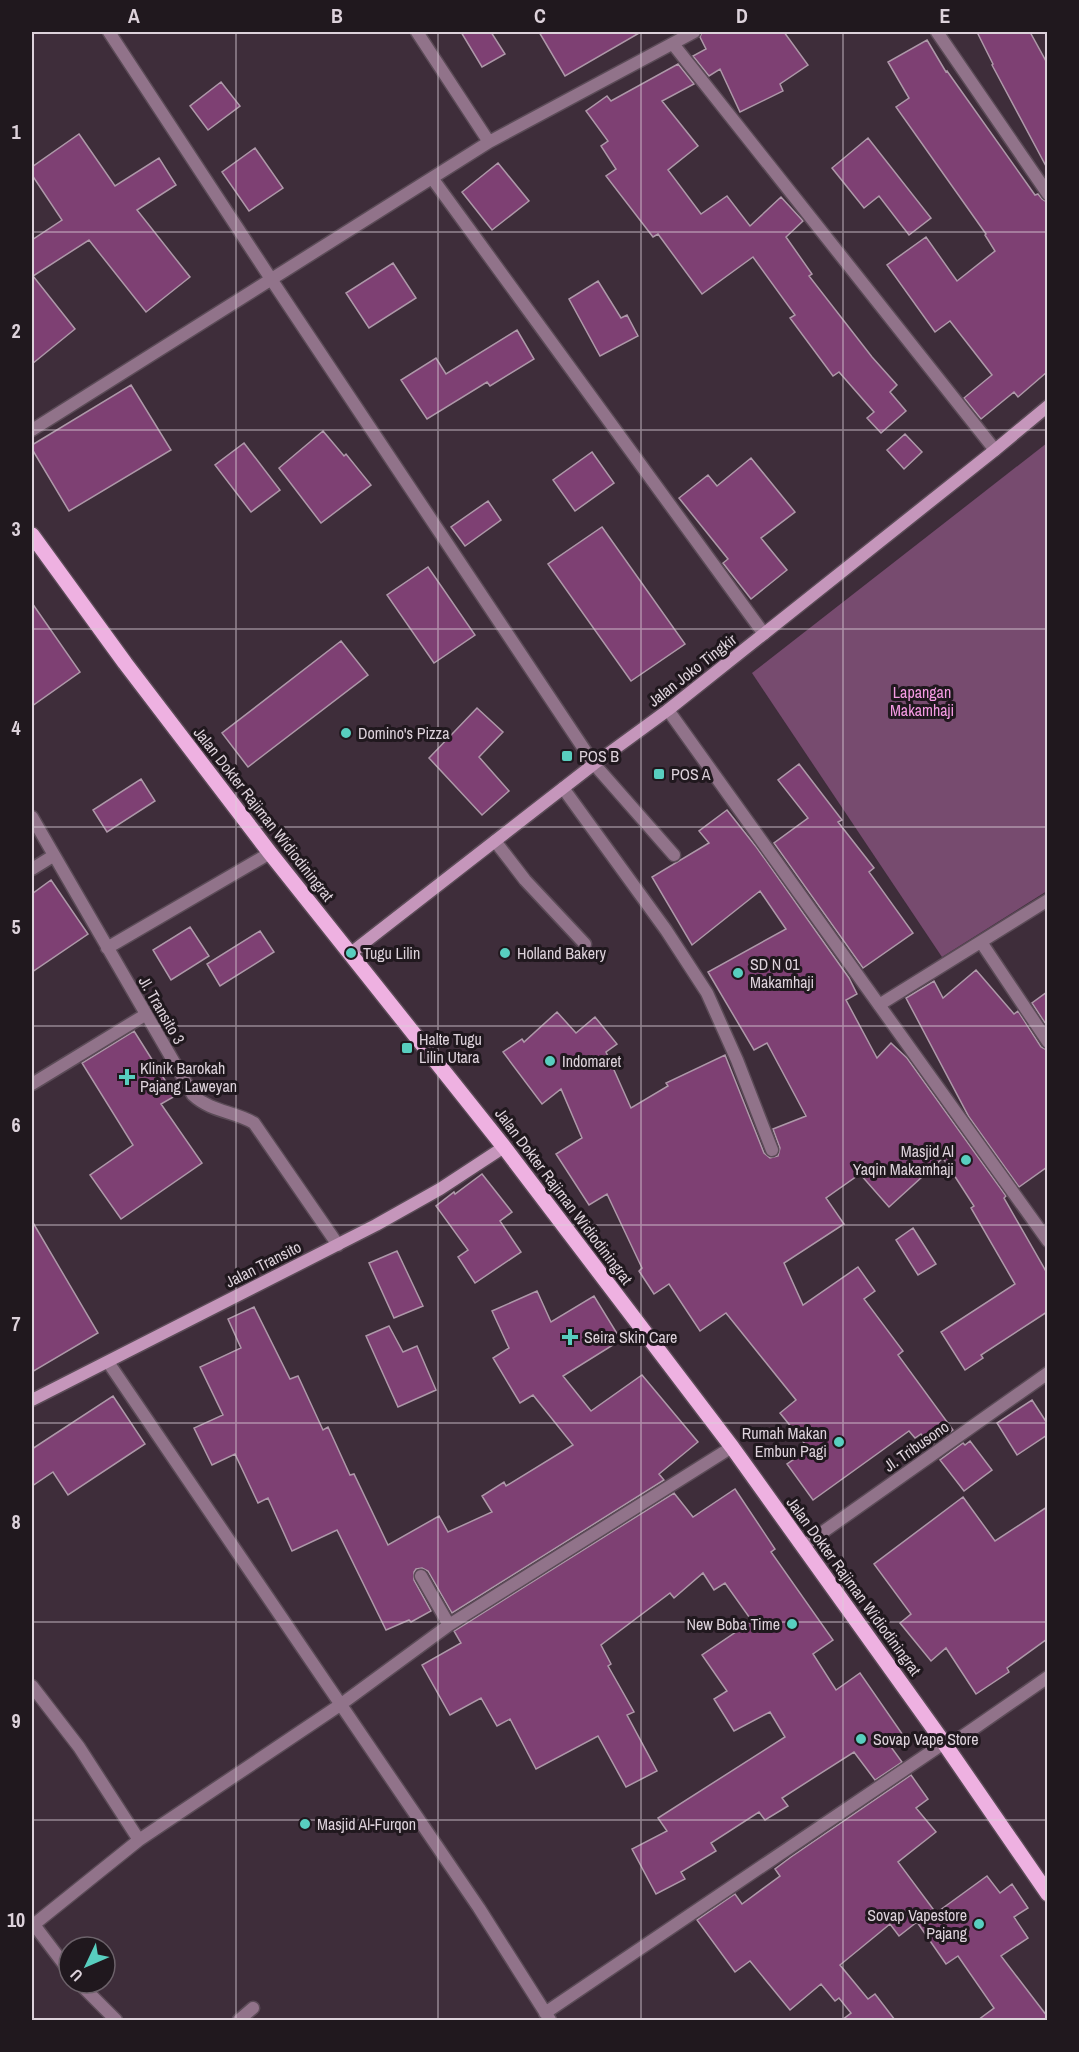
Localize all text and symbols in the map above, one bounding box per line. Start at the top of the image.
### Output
text: A [128,2,140,29]
text: B [331,2,343,29]
text: C [534,2,546,29]
text: D [736,2,748,29]
text: E [940,2,951,29]
text: 1 [11,118,21,145]
text: 2 [11,317,21,344]
text: 3 [11,515,21,542]
street label: Jalan Joko Tingkir [643,628,741,712]
park label: Lapangan Makamhaji [890,681,954,721]
text: 4 [11,714,21,741]
street label: Jalan Dokter Rajiman Widiodiningrat [189,722,339,906]
place label: Domino's Pizza [358,722,450,744]
marker: Domino's Pizza [339,726,353,740]
place label: POS B [579,745,619,767]
marker: POS B [560,749,574,763]
place label: POS A [671,763,711,785]
marker: POS A [652,767,666,781]
text: 5 [11,913,21,940]
place label: Tugu Lilin [363,942,420,964]
place label: Holland Bakery [517,942,606,964]
marker: Tugu Lilin [344,946,358,960]
marker: Holland Bakery [498,946,512,960]
place label: SD N 01 Makamhaji [750,953,814,993]
marker: SD N 01 Makamhaji [731,966,745,980]
street label: Jl. Transito 3 [134,972,190,1048]
place label: Halte Tugu Lilin Utara [419,1028,482,1068]
marker: Halte Tugu Lilin Utara [400,1041,414,1055]
place label: Indomaret [562,1050,621,1072]
marker: Indomaret [543,1054,557,1068]
place label: Klinik Barokah Pajang Laweyan [140,1057,237,1097]
marker: Klinik Barokah Pajang Laweyan [118,1068,136,1086]
street label: Jalan Dokter Rajiman Widiodiningrat [490,1103,638,1289]
text: 6 [11,1111,21,1138]
place label: Masjid Al Yaqin Makamhaji [853,1140,954,1180]
marker: Masjid Al Yaqin Makamhaji [959,1153,973,1167]
street label: Jalan Transito [221,1235,305,1293]
text: 7 [11,1310,21,1337]
place label: Seira Skin Care [584,1326,677,1348]
marker: Seira Skin Care [561,1328,579,1346]
street label: Jl. Tribusono [879,1415,953,1477]
place label: Rumah Makan Embun Pagi [742,1422,827,1462]
marker: Rumah Makan Embun Pagi [832,1435,846,1449]
street label: Jalan Dokter Rajiman Widiodiningrat [782,1492,927,1680]
text: 8 [11,1508,21,1535]
place label: New Boba Time [686,1613,780,1635]
marker: New Boba Time [785,1617,799,1631]
text: 9 [11,1707,21,1734]
place label: Sovap Vape Store [873,1728,979,1750]
marker: Sovap Vape Store [854,1732,868,1746]
place label: Masjid Al-Furqon [317,1813,416,1835]
marker: Masjid Al-Furqon [298,1817,312,1831]
place label: Sovap Vapestore Pajang [867,1904,968,1944]
text: 10 [7,1906,25,1933]
marker: Sovap Vapestore Pajang [972,1917,986,1931]
north arrow [57,1935,117,1995]
text: U [65,1964,87,1986]

